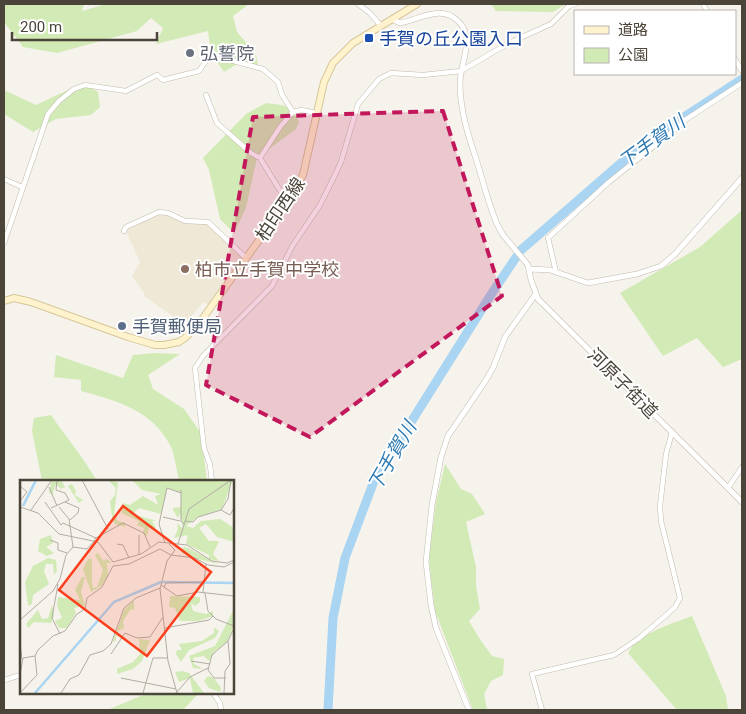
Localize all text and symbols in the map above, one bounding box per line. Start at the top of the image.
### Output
scale bar [12,10,158,42]
legend [574,10,736,75]
text: 200 m [20,18,62,36]
text: 道路 [618,21,648,39]
place label: 手賀の丘公園入口 [379,28,523,49]
marker: 手賀の丘公園入口 [363,32,375,44]
place label: 弘誓院 [200,43,254,64]
text: 公園 [618,46,648,64]
marker: 弘誓院 [184,47,196,59]
water label: 下手賀川 [614,109,691,174]
street label: 柏印西線 [251,173,309,245]
place label: 柏市立手賀中学校 [195,259,339,280]
marker: 柏市立手賀中学校 [179,263,191,275]
place label: 手賀郵便局 [132,316,222,337]
marker: 手賀郵便局 [116,320,128,332]
street label: 河原子街道 [584,344,662,422]
water label: 下手賀川 [363,416,422,495]
inset map [20,480,234,694]

